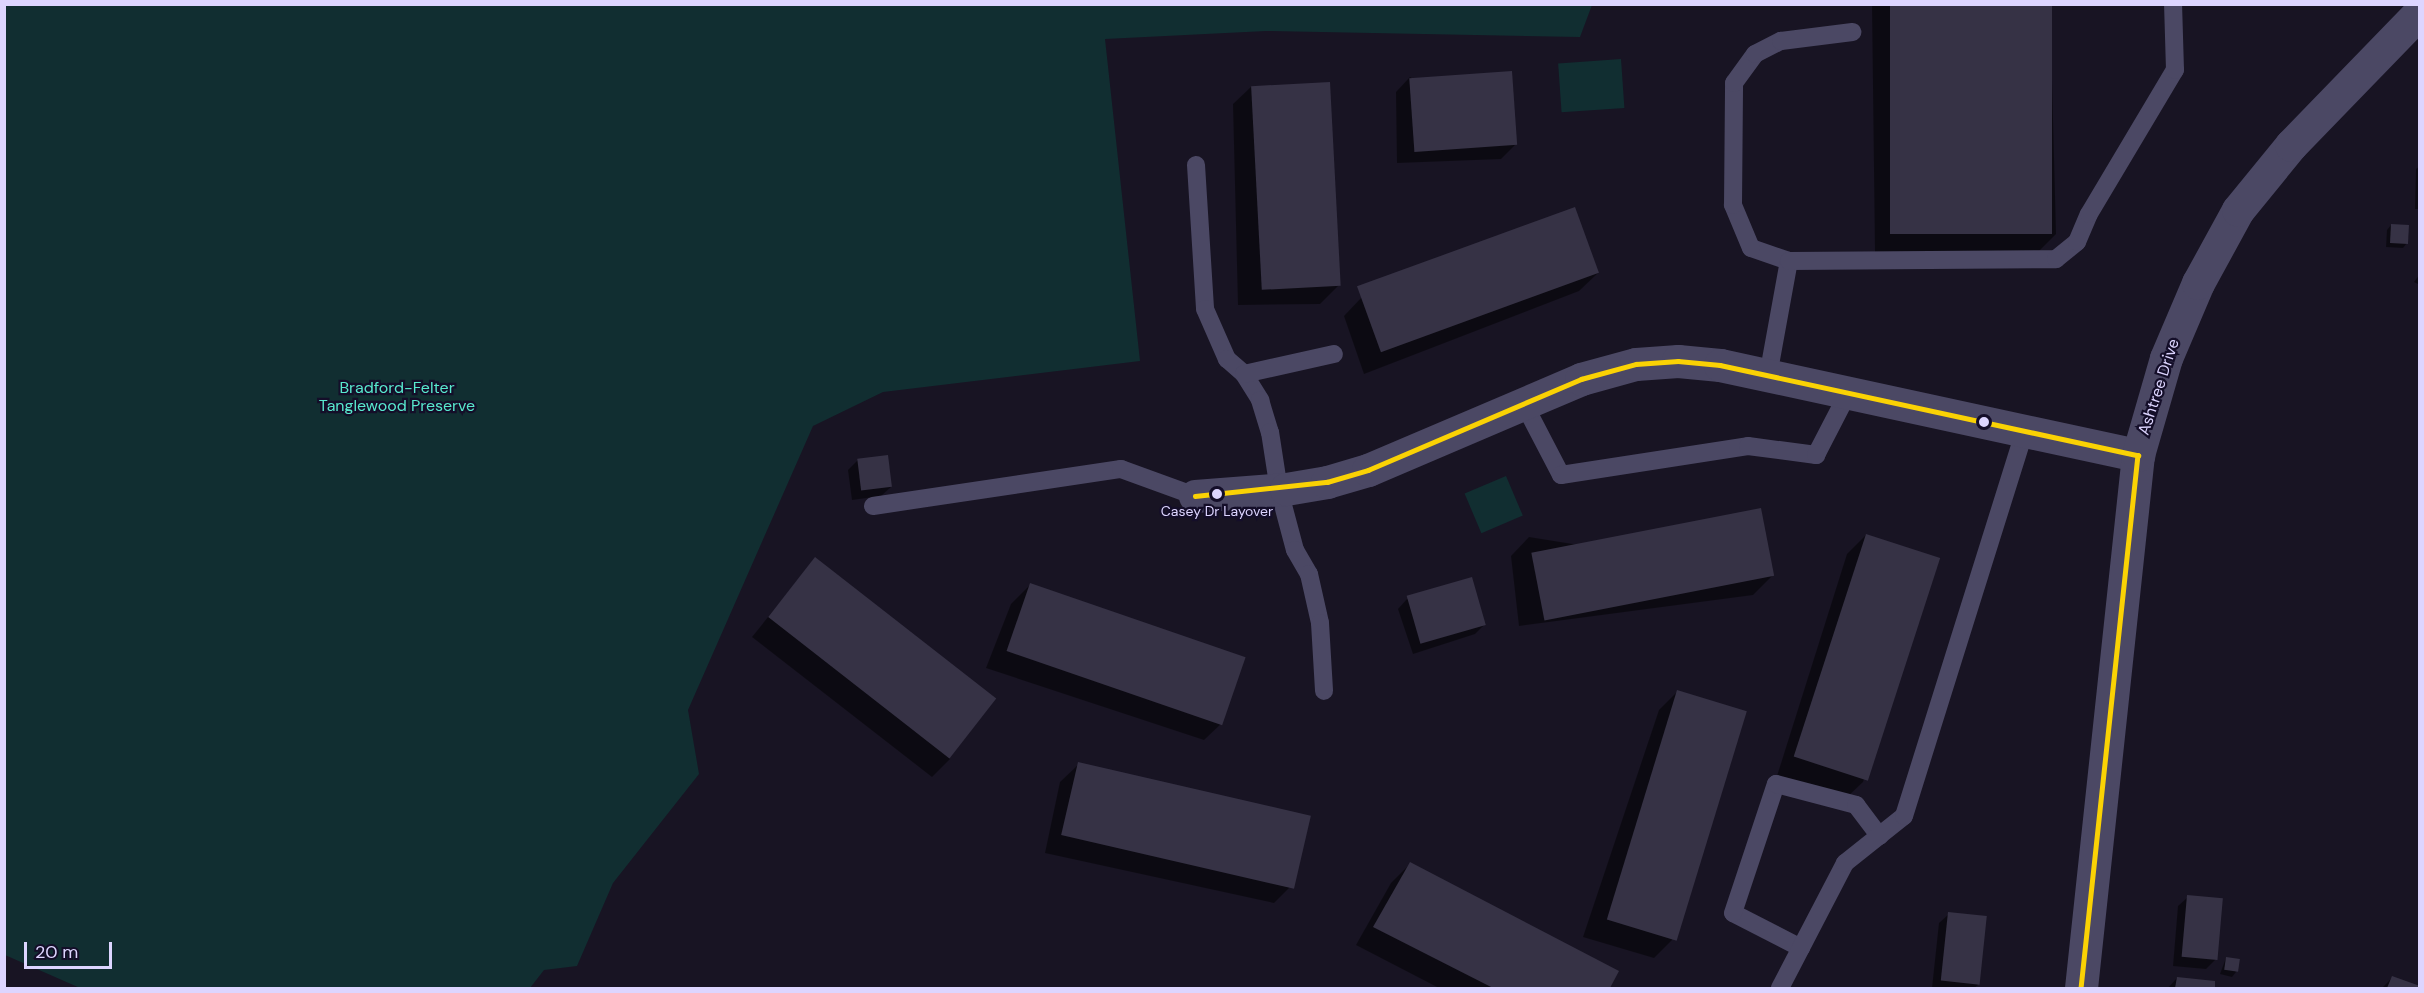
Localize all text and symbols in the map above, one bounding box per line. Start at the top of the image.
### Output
street label: Ashtree Drive [2134,336,2184,438]
park label: Bradford-Felter Tanglewood Preserve [319,378,475,416]
unlabelled marker [1978,416,1990,428]
marker: Casey Dr Layover [1211,488,1223,500]
place label: Casey Dr Layover [1161,503,1273,519]
scale bar [27,930,116,968]
text: 20 m [35,940,78,964]

